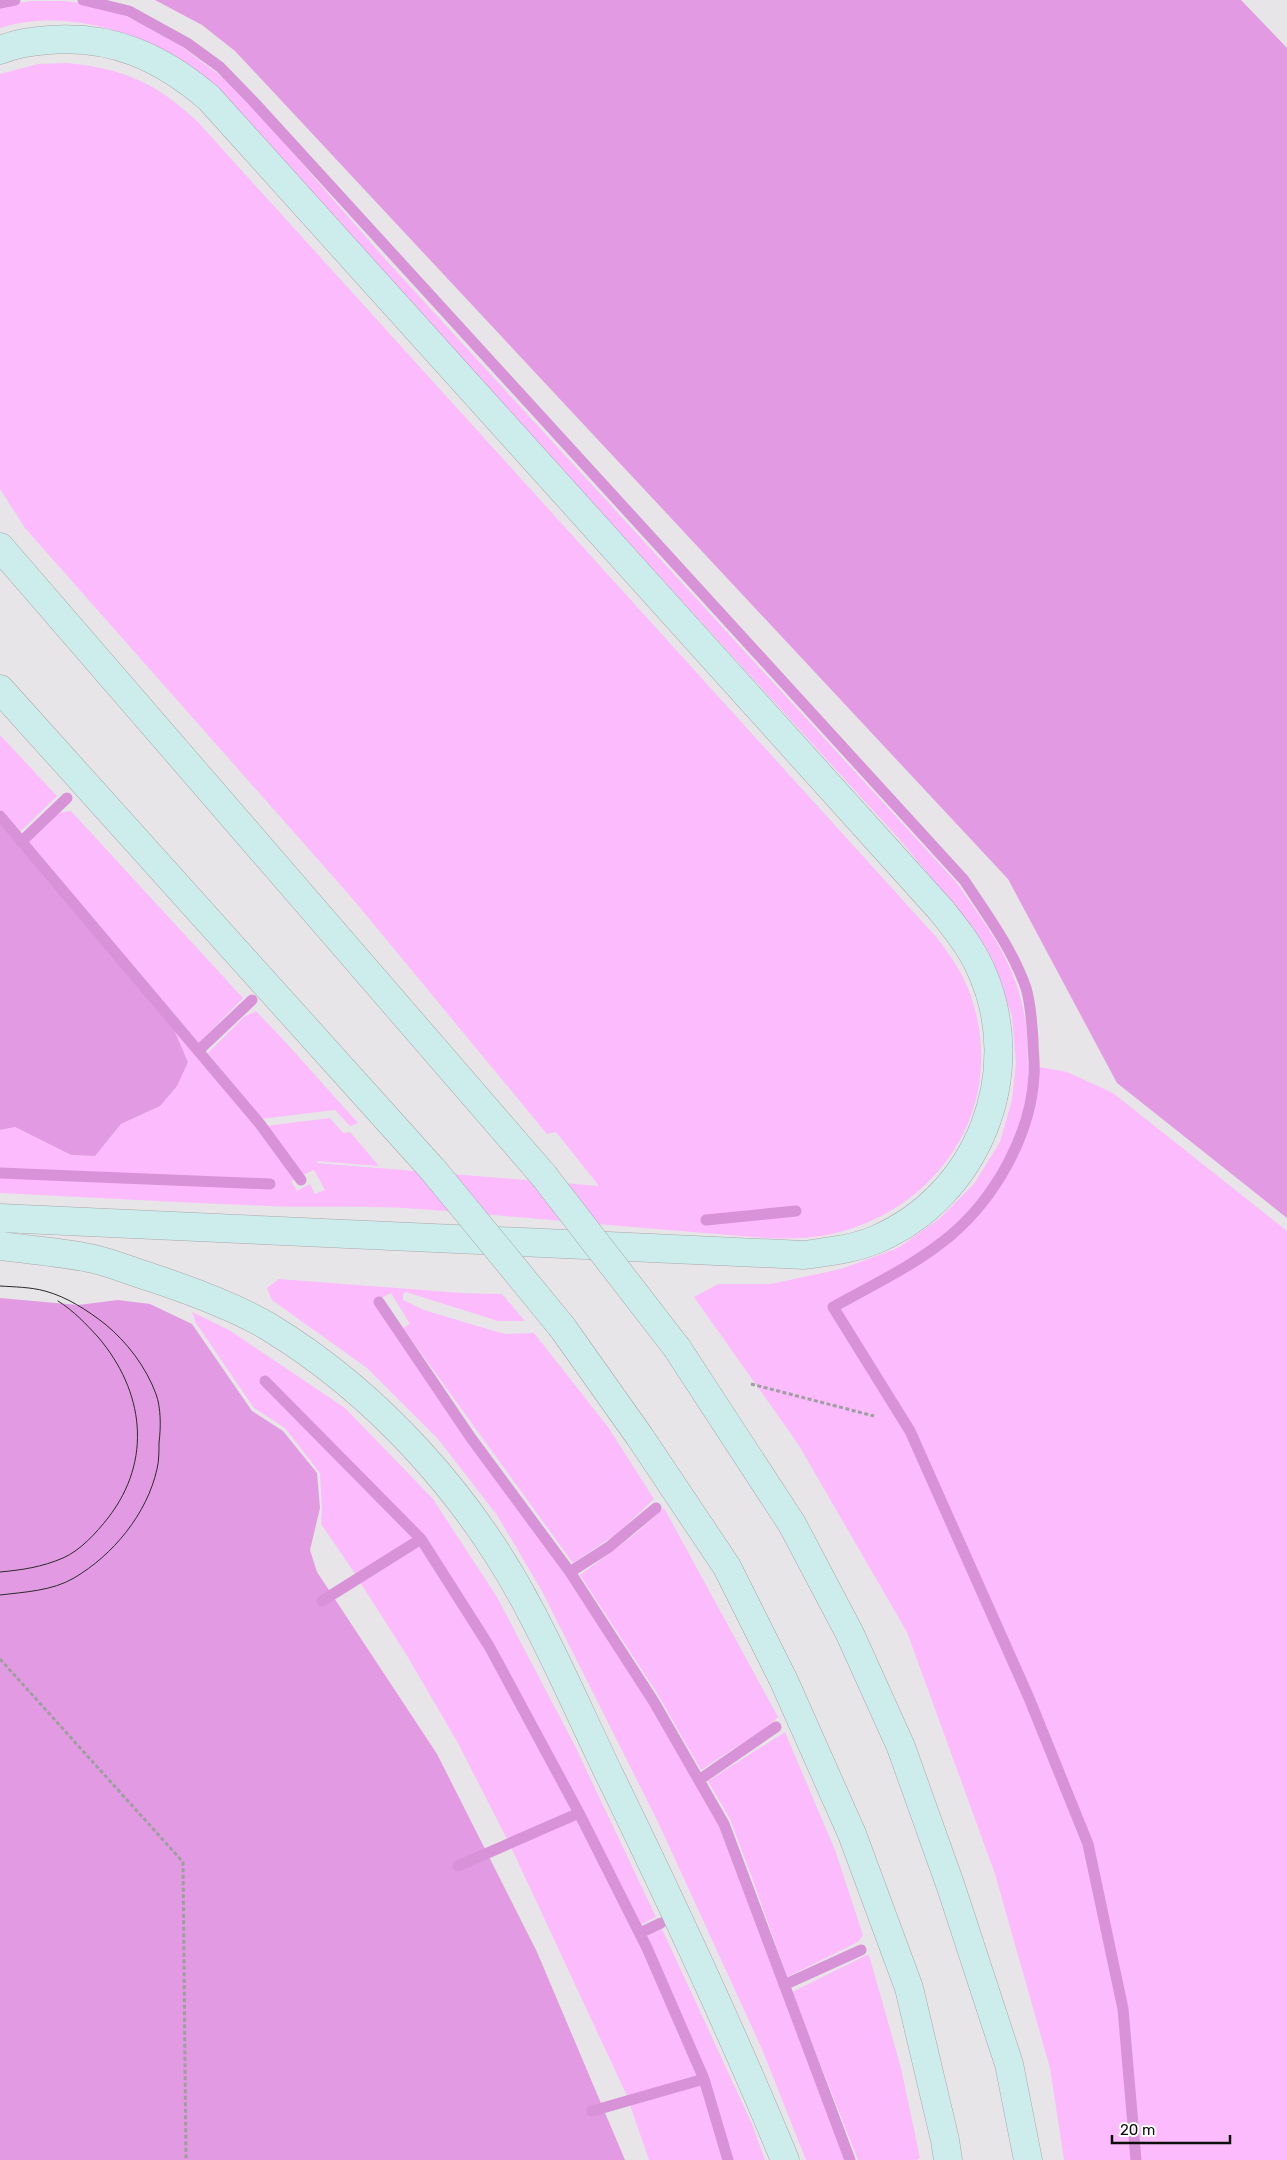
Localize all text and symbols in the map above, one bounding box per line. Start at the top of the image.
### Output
scale bar [1112,2112,1230,2144]
text: 20 m [1120,2121,1155,2139]

